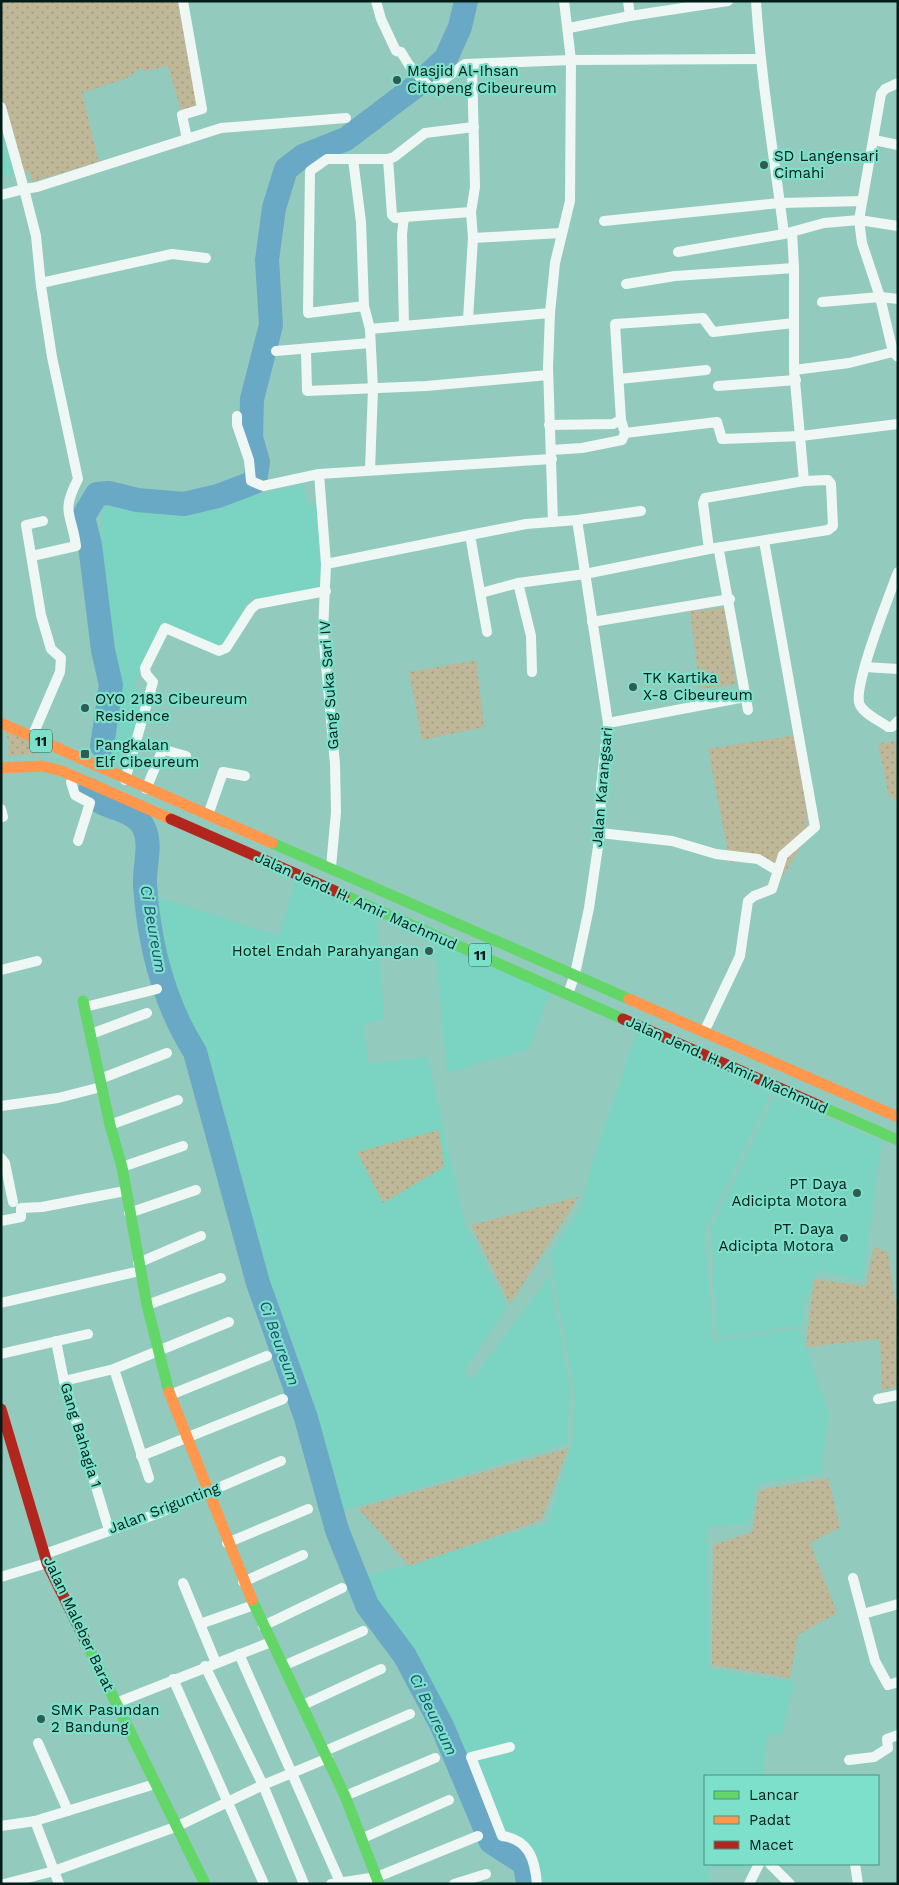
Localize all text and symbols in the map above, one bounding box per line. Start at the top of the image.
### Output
place label: Masjid Al-Ihsan Citopeng Cibeureum [407,62,557,97]
marker: Masjid Al-Ihsan Citopeng Cibeureum [391,74,403,86]
place label: SD Langensari Cimahi [774,147,879,182]
marker: SD Langensari Cimahi [758,159,770,171]
street label: Gang Suka Sari IV [315,620,342,750]
place label: TK Kartika X-8 Cibeureum [643,669,753,704]
marker: TK Kartika X-8 Cibeureum [627,681,639,693]
place label: OYO 2183 Cibeureum Residence [95,690,248,725]
marker: OYO 2183 Cibeureum Residence [79,702,91,714]
street label: Jalan Karangsari [588,726,616,848]
road number: 11 [30,729,52,752]
place label: Pangkalan Elf Cibeureum [95,736,199,771]
marker: Pangkalan Elf Cibeureum [79,748,91,760]
street label: Jalan Jend. H. Amir Machmud [252,848,460,954]
water label: Ci Beureum [136,884,171,975]
place label: Hotel Endah Parahyangan [232,942,419,960]
road number: 11 [469,944,491,966]
marker: Hotel Endah Parahyangan [423,945,435,957]
street label: Jalan Jend. H. Amir Machmud [623,1012,831,1118]
place label: PT Daya Adicipta Motora [731,1175,848,1210]
marker: PT Daya Adicipta Motora [851,1187,863,1199]
place label: PT. Daya Adicipta Motora [718,1220,835,1255]
marker: PT. Daya Adicipta Motora [838,1232,850,1244]
water label: Ci Beureum [255,1298,304,1388]
street label: Gang Bahagia 1 [57,1380,105,1490]
street label: Jalan Srigunting [106,1478,222,1538]
street label: Jalan Maleber Barat [40,1554,118,1695]
water label: Ci Beureum [406,1670,462,1758]
place label: SMK Pasundan 2 Bandung [51,1701,159,1736]
marker: SMK Pasundan 2 Bandung [35,1713,47,1725]
legend [704,1775,879,1865]
text: Lancar [749,1786,799,1804]
text: Padat [749,1811,791,1829]
text: Macet [749,1836,794,1854]

